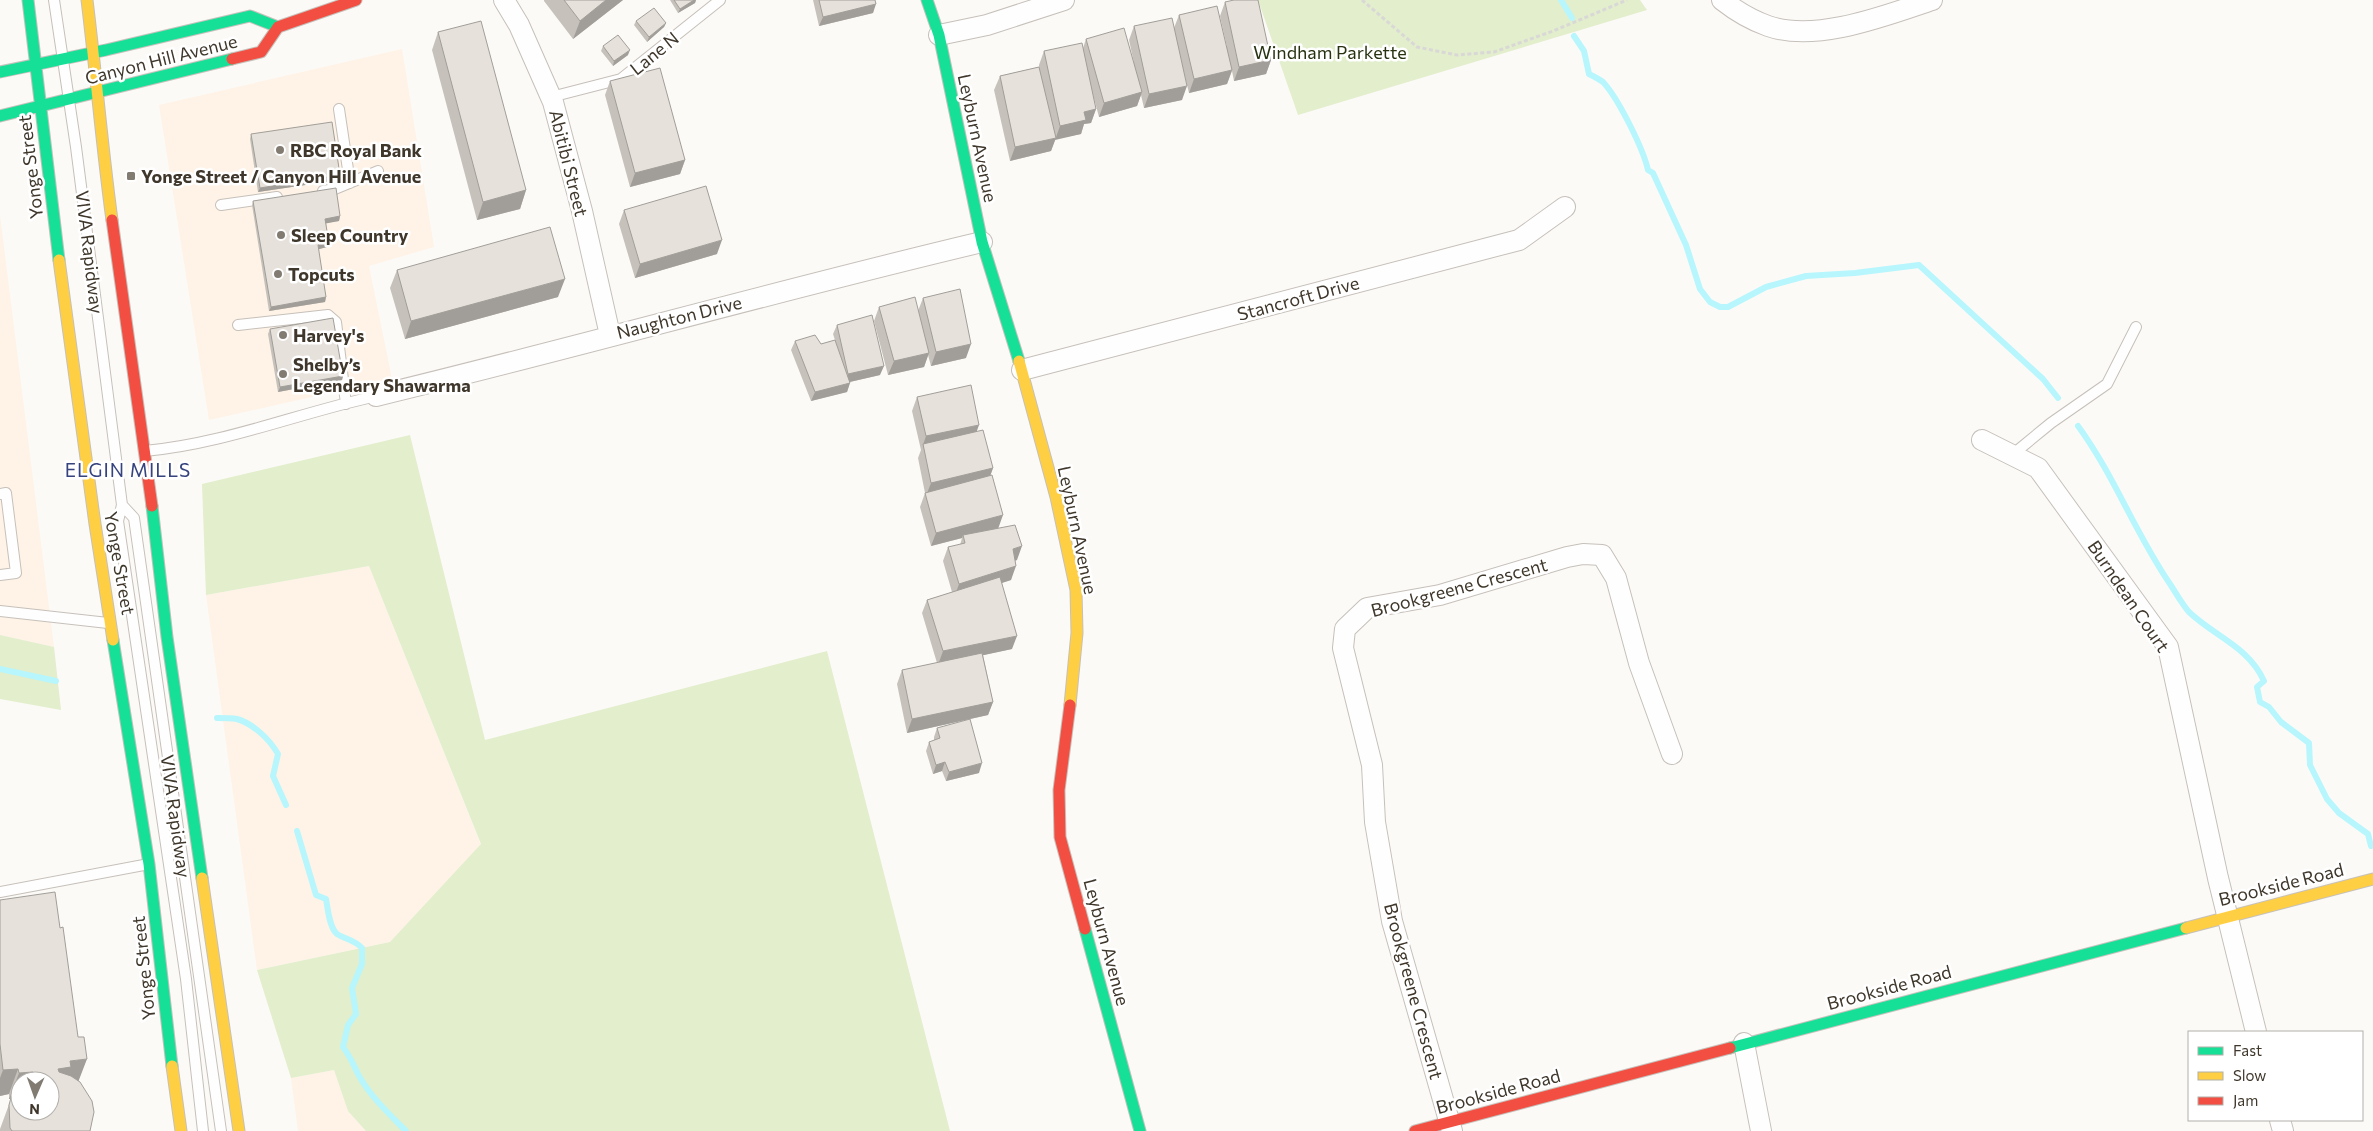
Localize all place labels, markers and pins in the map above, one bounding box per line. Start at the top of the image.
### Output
place label: RBC Royal Bank [290,139,423,161]
marker: RBC Royal Bank [274,144,286,156]
place label: Yonge Street / Canyon Hill Avenue [141,165,421,187]
marker: Yonge Street / Canyon Hill Avenue [125,170,137,182]
place label: Sleep Country [291,224,409,246]
marker: Sleep Country [275,229,287,241]
place label: Topcuts [288,263,355,285]
marker: Topcuts [272,268,284,280]
place label: Harvey's [293,324,364,346]
marker: Harvey's [277,329,289,341]
place label: Shelby’s Legendary Shawarma [293,353,471,396]
marker: Shelby’s Legendary Shawarma [277,368,289,380]

